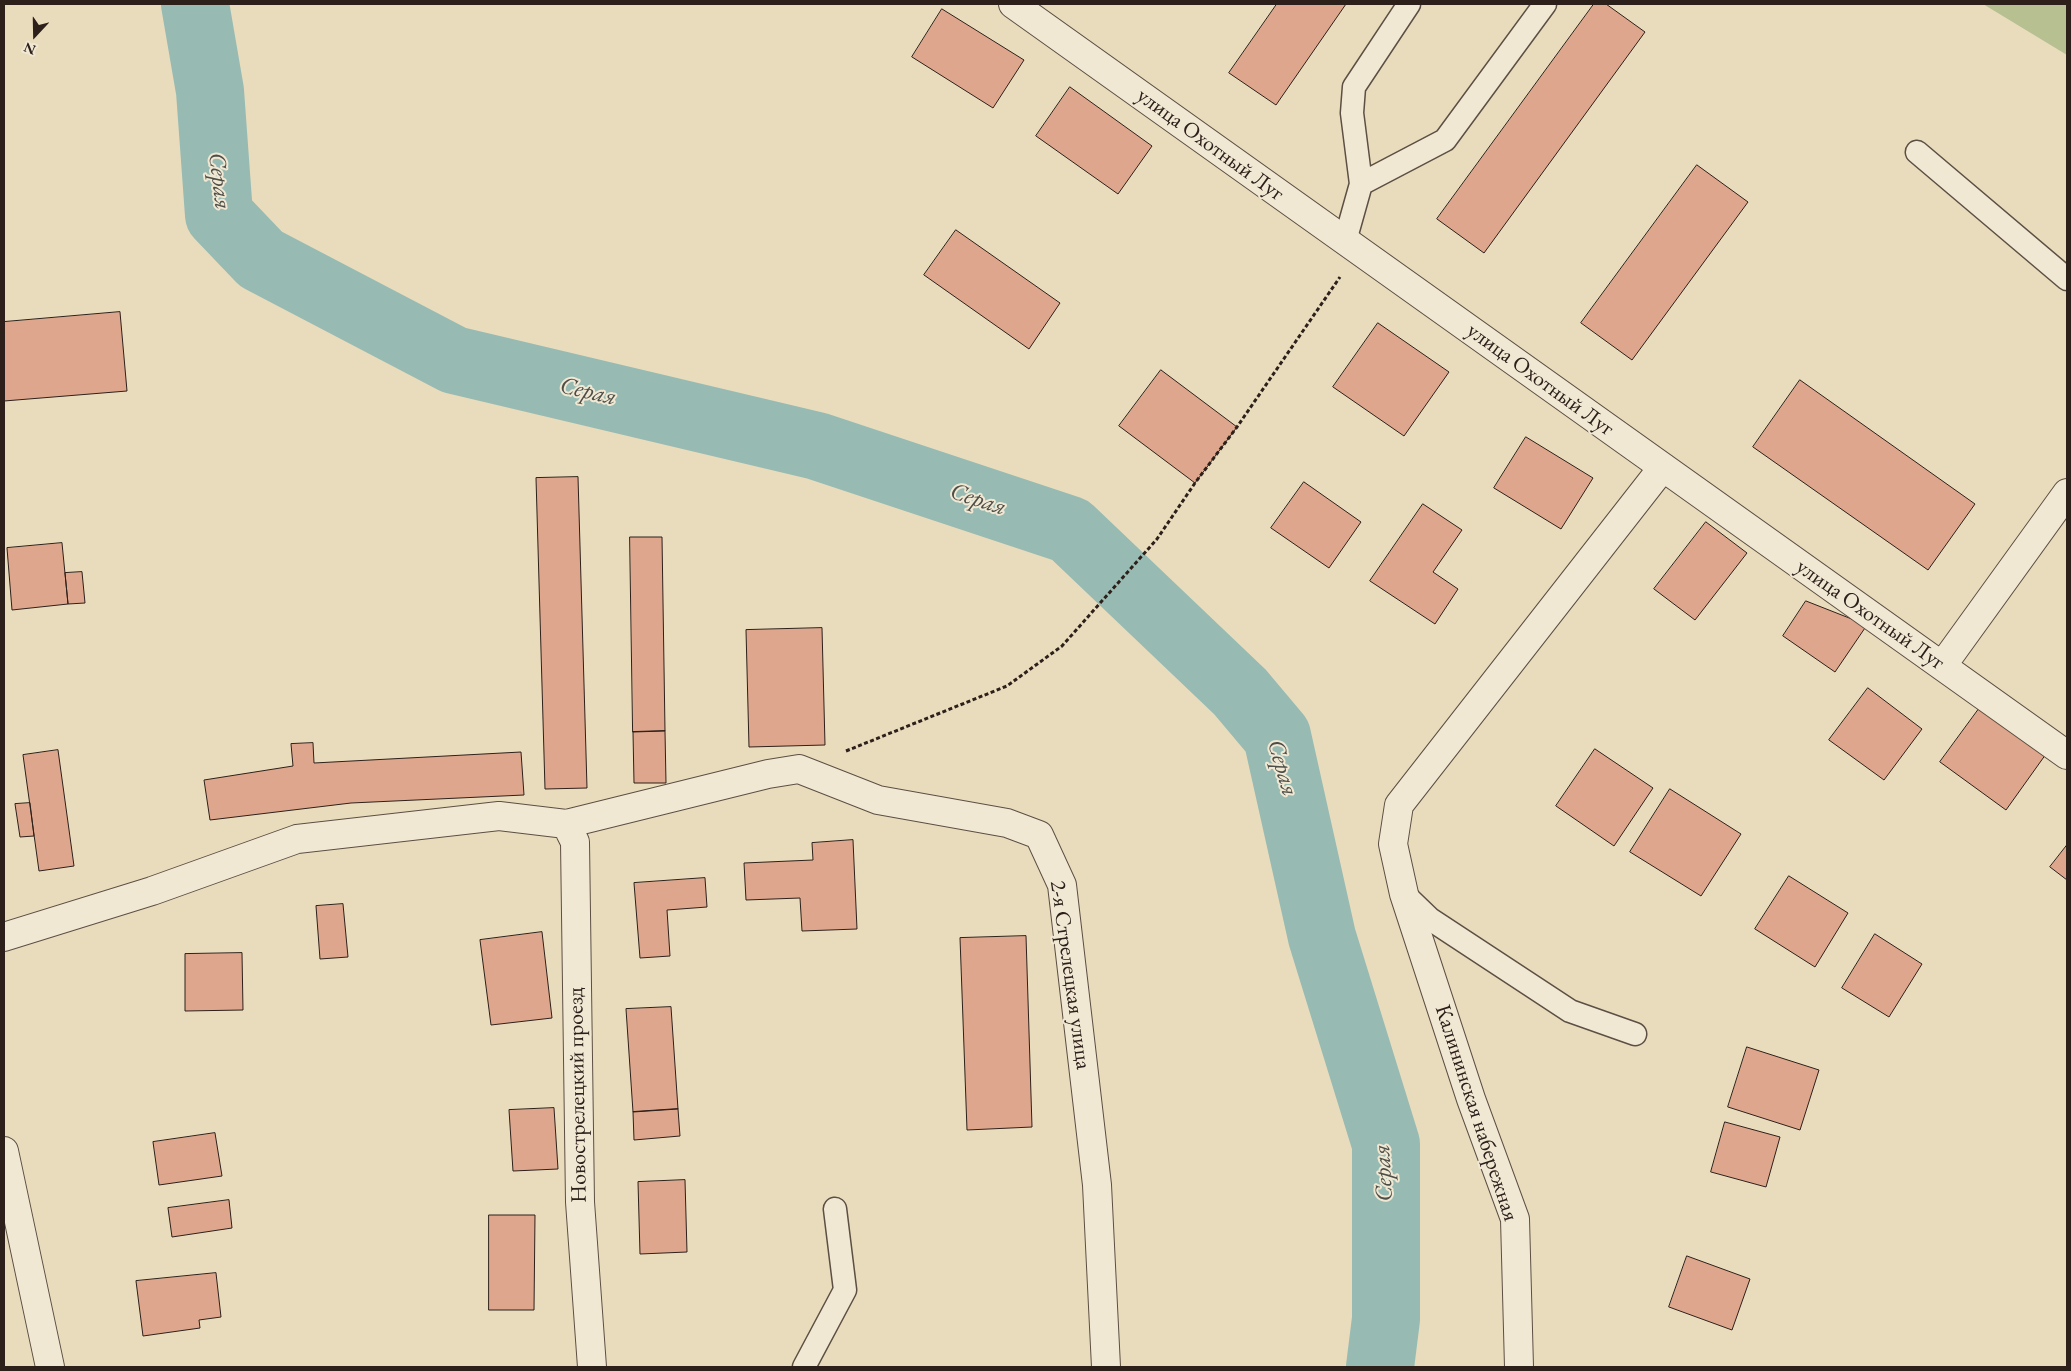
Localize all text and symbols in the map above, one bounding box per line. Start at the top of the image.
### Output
north arrow [10,10,60,60]
text: N [21,39,38,59]
street label: улица Охотный Луг [1131,83,1289,207]
water label: Серая [201,151,237,211]
street label: улица Охотный Луг [1461,318,1619,442]
water label: Серая [557,372,619,412]
water label: Серая [946,477,1010,523]
street label: улица Охотный Луг [1791,554,1949,676]
water label: Серая [1260,737,1304,799]
street label: 2-я Стрелецкая улица [1044,879,1096,1071]
street label: Новострелецкий проезд [563,987,593,1203]
street label: Калининская набережная [1429,1001,1523,1225]
water label: Серая [1368,1144,1400,1202]

